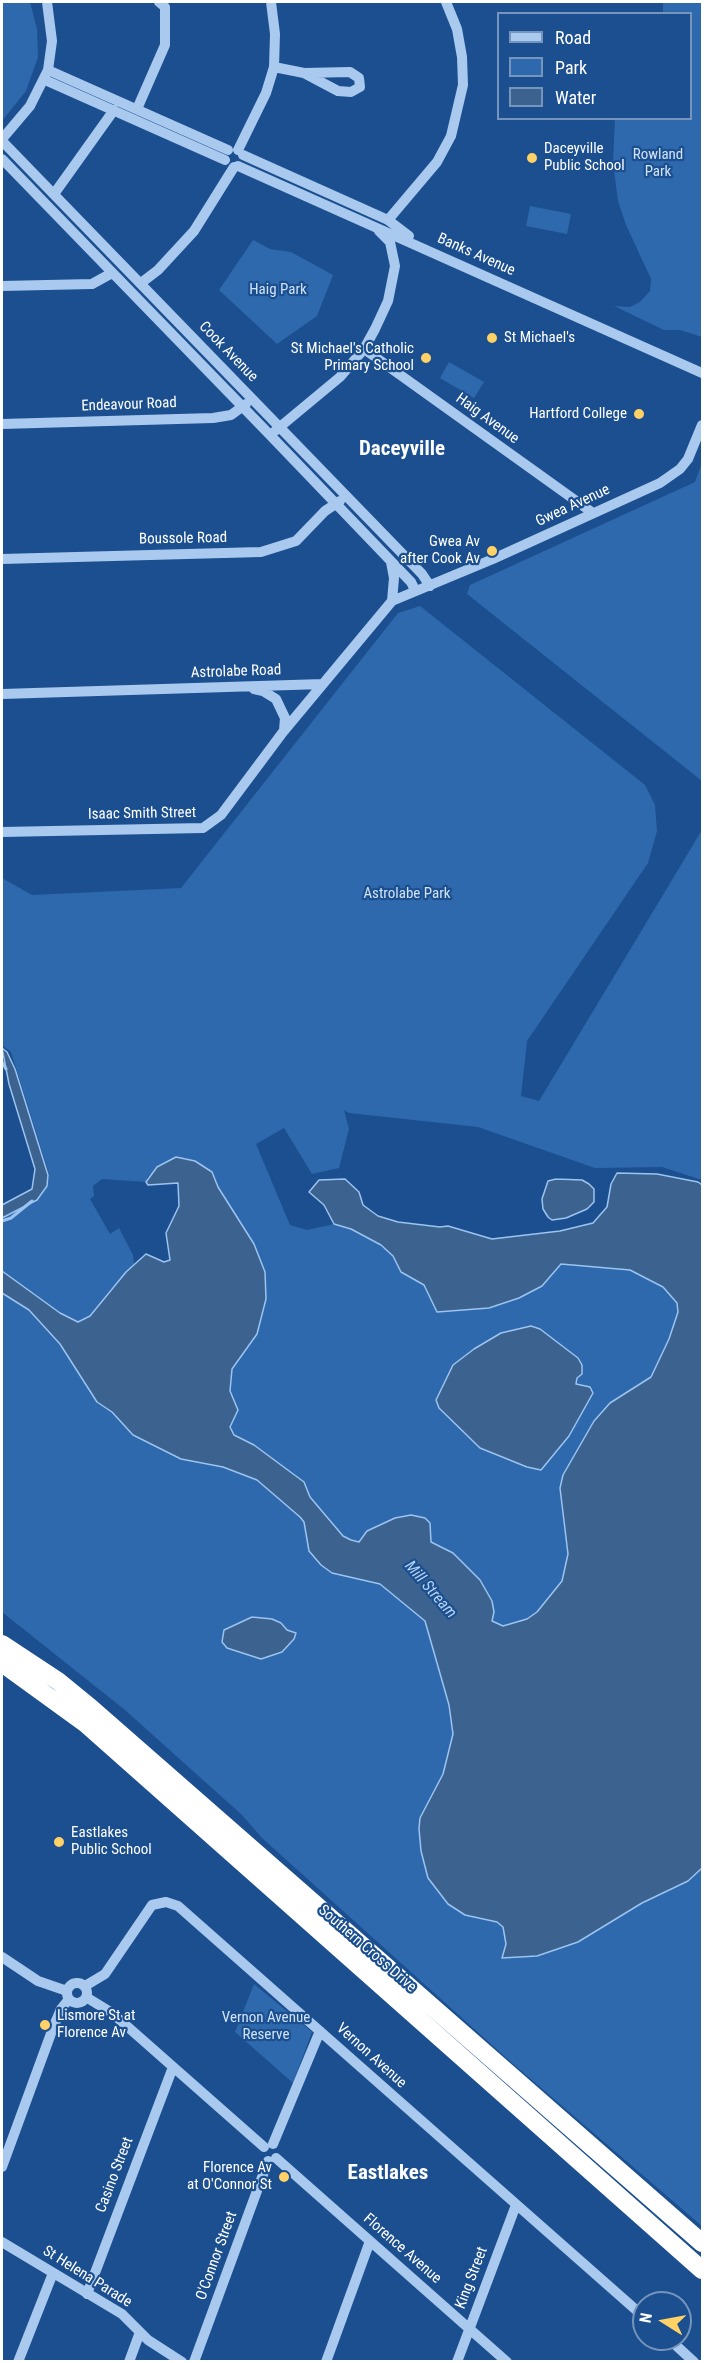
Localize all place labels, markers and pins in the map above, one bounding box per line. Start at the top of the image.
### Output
place label: Daceyville Public School [544,140,625,175]
marker: Daceyville Public School [525,151,539,165]
place label: St Michael's [504,329,575,347]
marker: St Michael's [485,331,499,345]
place label: St Michael's Catholic Primary School [291,340,414,375]
marker: St Michael's Catholic Primary School [419,351,433,365]
place label: Hartford College [529,405,627,423]
marker: Hartford College [632,407,646,421]
place label: Gwea Av after Cook Av [400,533,480,568]
marker: Gwea Av after Cook Av [485,544,499,558]
place label: Eastlakes Public School [71,1824,152,1859]
marker: Eastlakes Public School [52,1835,66,1849]
place label: Lismore St at Florence Av [57,2007,135,2042]
marker: Lismore St at Florence Av [38,2018,52,2032]
place label: Florence Av at O'Connor St [187,2159,272,2194]
marker: Florence Av at O'Connor St [277,2170,291,2184]

